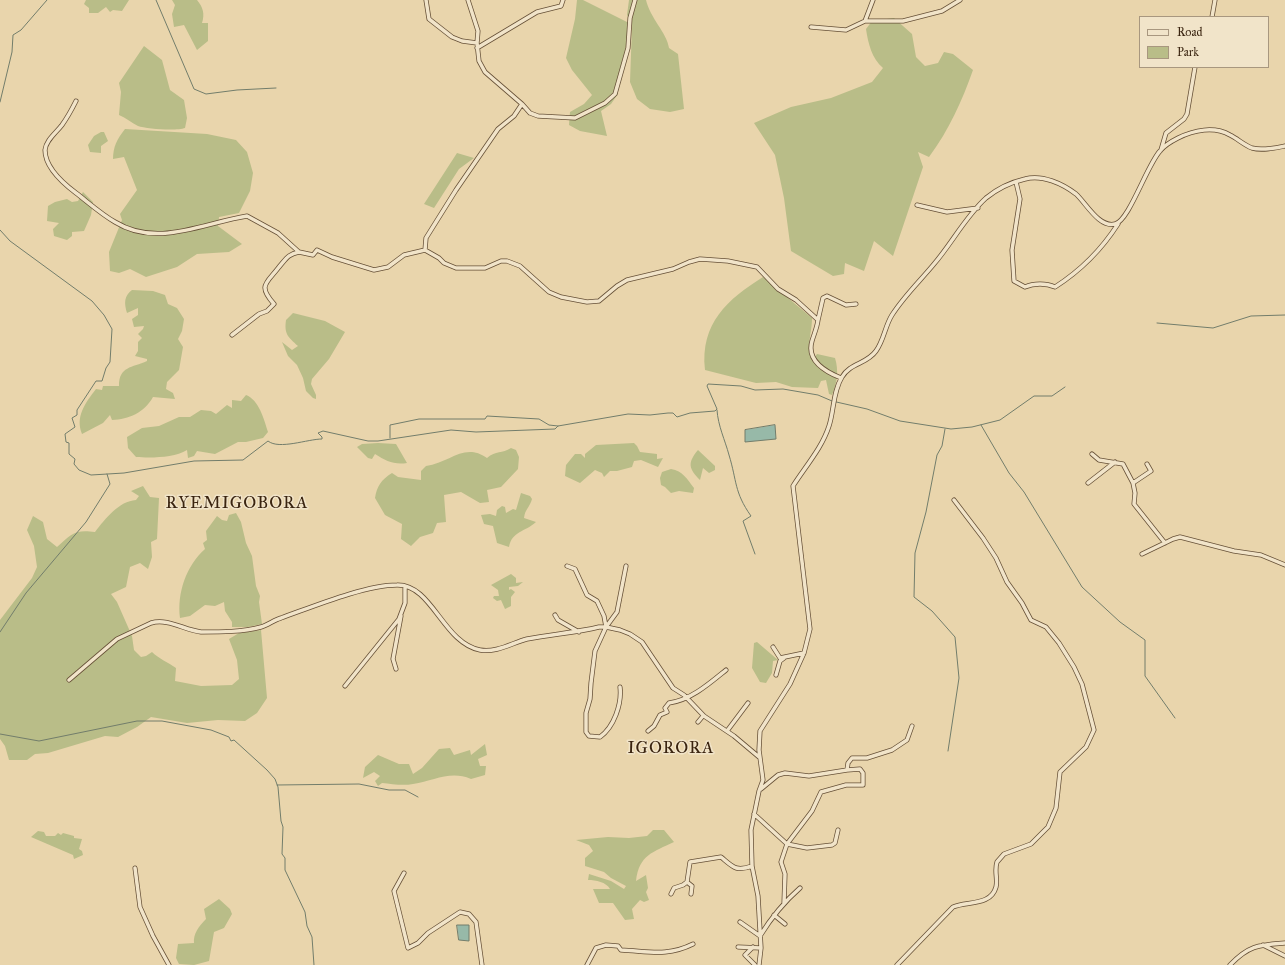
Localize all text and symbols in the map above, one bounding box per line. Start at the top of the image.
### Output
legend [1139,16,1269,68]
text: Road [1177,25,1203,39]
text: Park [1177,45,1199,59]
district label: RYEMIGOBORA [166,494,308,514]
district label: IGORORA [627,739,715,759]

